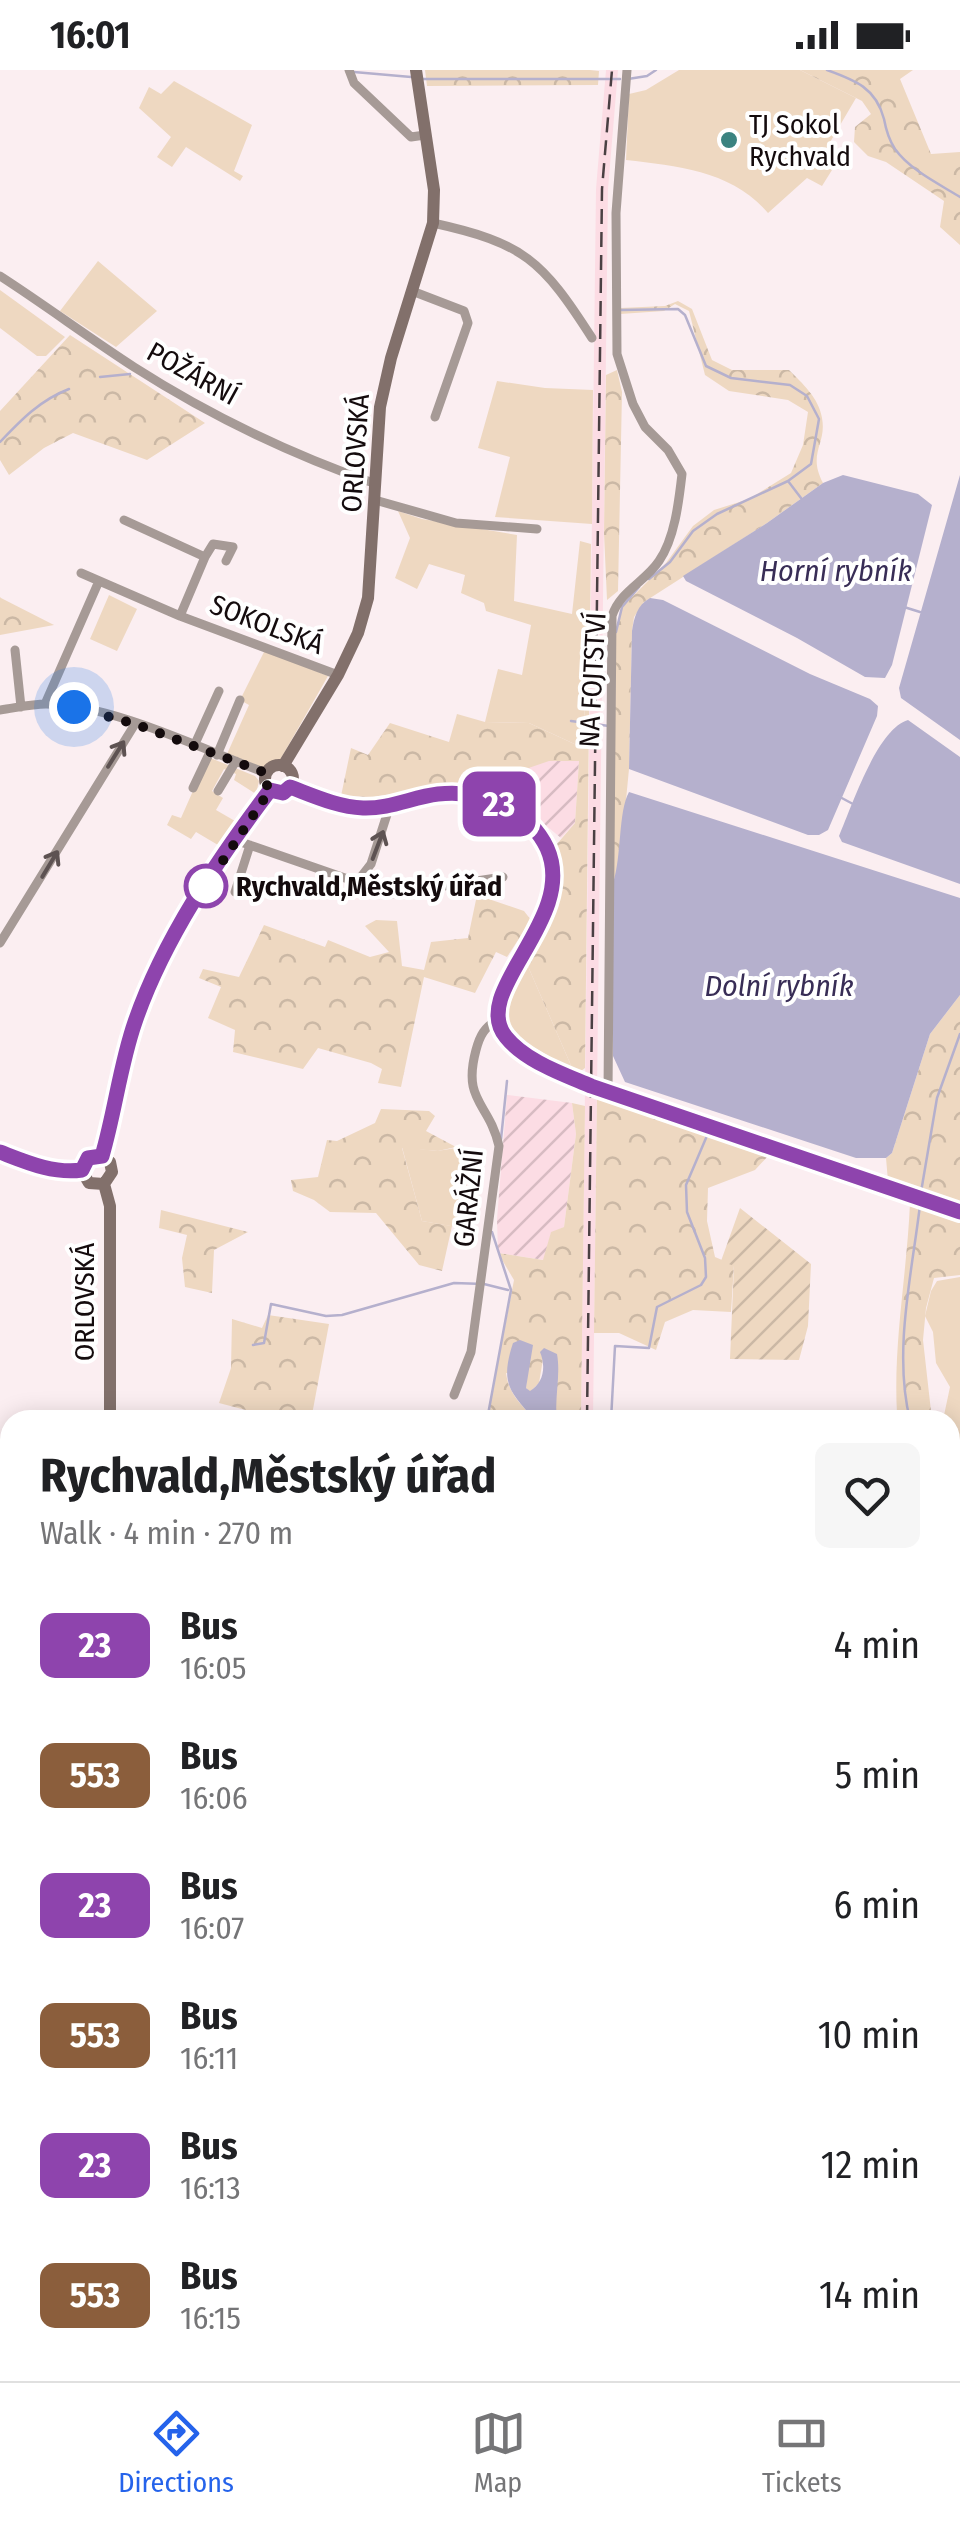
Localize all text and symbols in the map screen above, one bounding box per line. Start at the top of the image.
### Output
text: 16:01 [50,12,131,58]
place label: TJ Sokol Rychvald [749,108,851,173]
marker: TJ Sokol Rychvald [718,129,740,151]
street label: POŽÁRNÍ [141,335,244,412]
street label: ORLOVSKÁ [335,392,376,513]
water label: Horní rybník [760,553,912,589]
street label: SOKOLSKÁ [205,588,328,661]
street label: NA FOJTSTVÍ [572,612,613,748]
your location [49,682,99,732]
one-way arrow [106,740,127,769]
line badge: 23 [454,772,544,836]
text: 23 [483,783,515,825]
one-way arrow [370,830,388,861]
one-way arrow [40,850,60,879]
marker: Rychvald,Městský úřad [185,865,227,907]
place label: Rychvald,Městský úřad [236,870,502,903]
water label: Dolní rybník [704,968,854,1004]
street label: GARÁŽNÍ [447,1147,490,1249]
street label: ORLOVSKÁ [68,1242,101,1361]
button: heart [815,1443,920,1548]
text: Rychvald,Městský úřad [40,1447,496,1505]
text: Walk · 4 min · 270 m [40,1514,293,1552]
text: Bus [180,1603,238,1649]
text: 4 min [834,1622,920,1668]
text: 23 [79,1624,111,1666]
text: 16:05 [180,1649,247,1687]
text: Bus [180,1733,238,1779]
text: 5 min [835,1752,920,1798]
text: 553 [70,1754,120,1796]
text: 16:06 [180,1779,248,1817]
text: Bus [180,1863,238,1909]
text: 6 min [833,1882,920,1928]
text: 23 [79,1884,111,1926]
text: 16:07 [180,1909,244,1947]
text: Bus [180,1993,238,2039]
text: 10 min [818,2012,920,2058]
text: 553 [70,2014,120,2056]
text: 16:11 [180,2039,238,2077]
text: Bus [180,2123,238,2169]
text: 12 min [821,2142,920,2188]
text: 23 [79,2144,111,2186]
text: 16:13 [180,2169,241,2207]
text: Bus [180,2253,238,2299]
text: 14 min [819,2272,920,2318]
text: 553 [70,2274,120,2316]
text: 16:15 [180,2299,241,2337]
tab: Directions [118,2406,234,2499]
tab: Map [471,2406,526,2499]
tab: Tickets [762,2406,842,2499]

